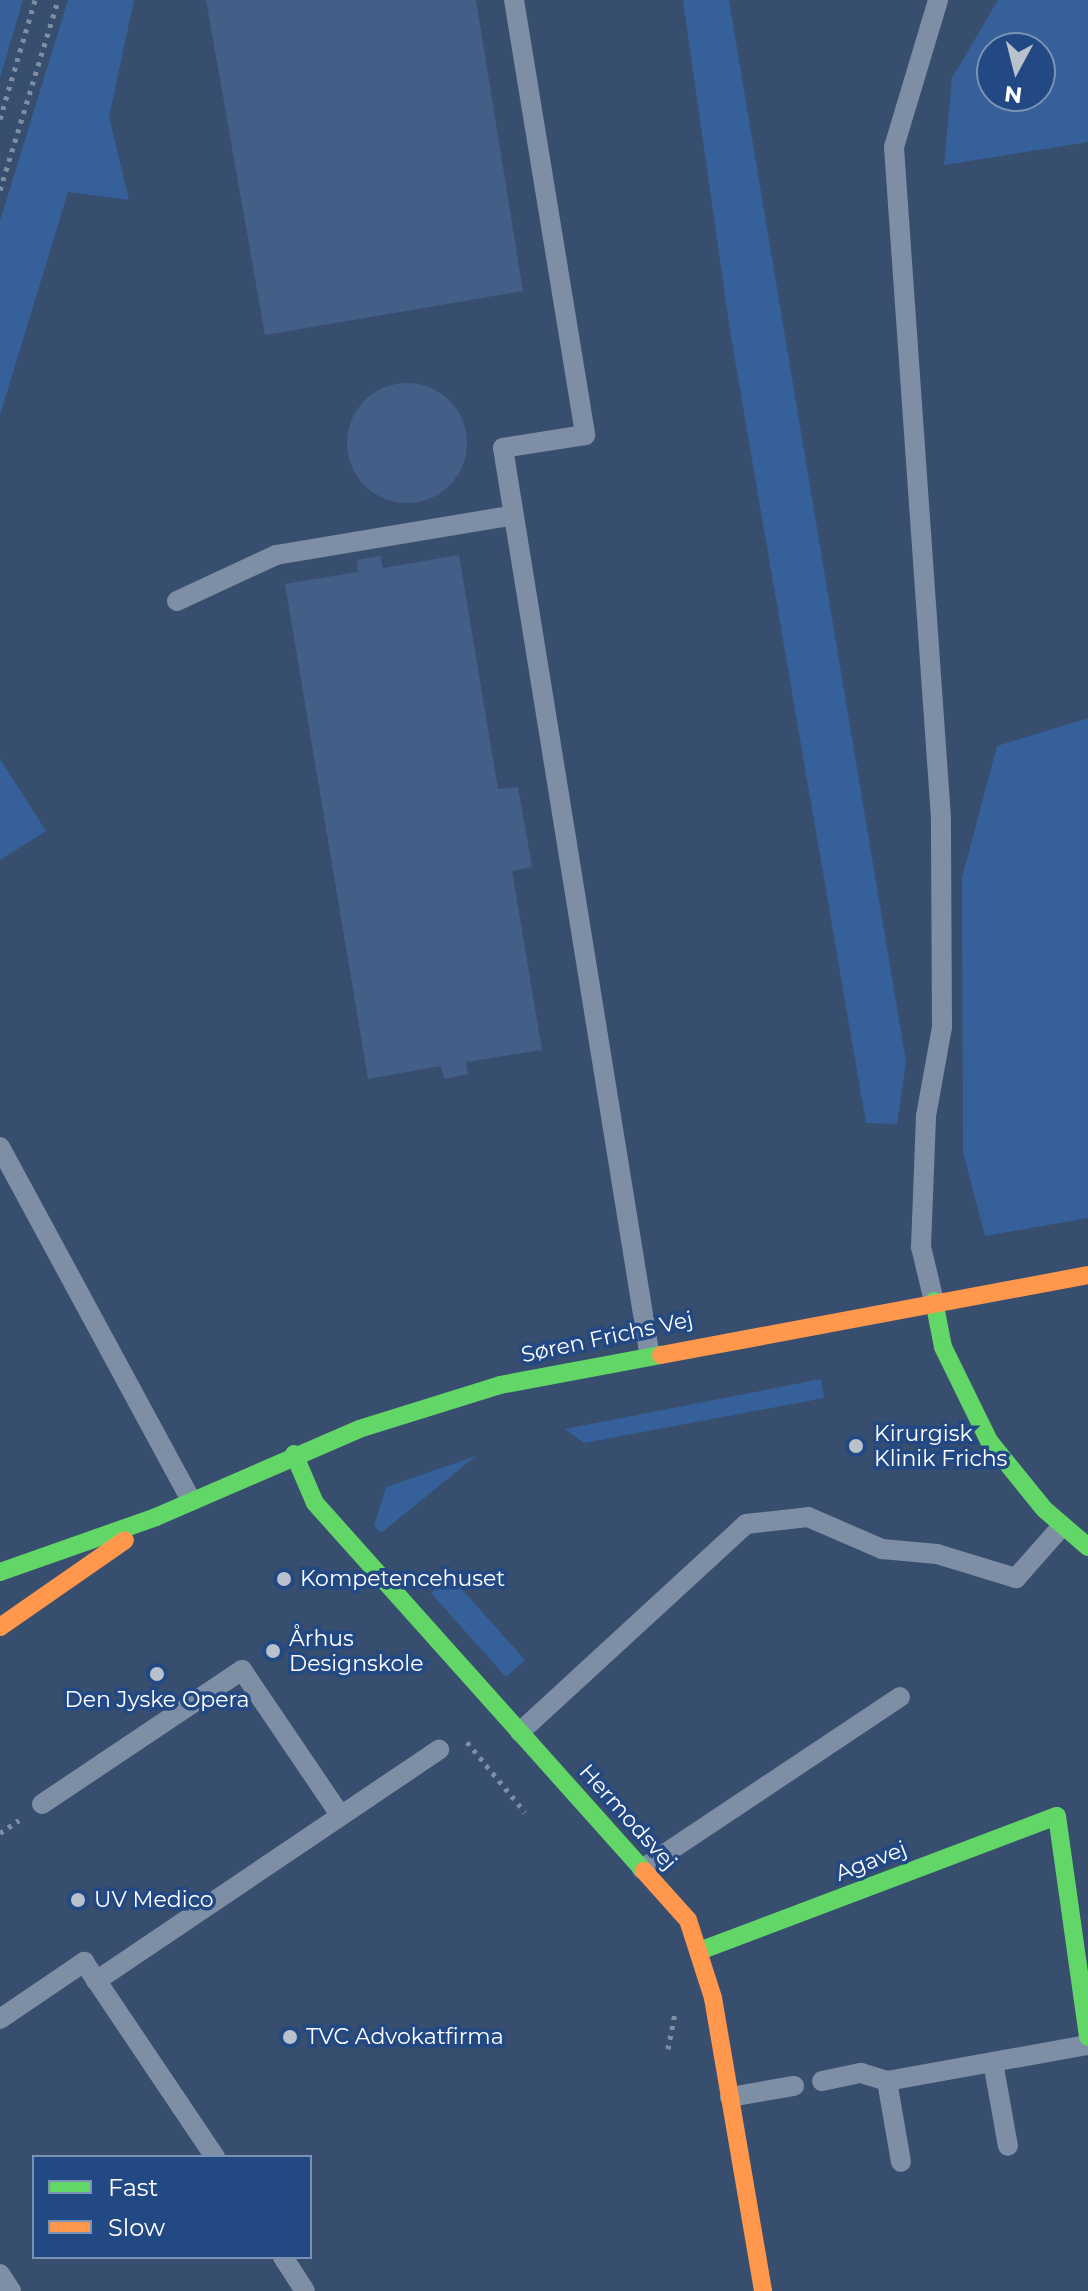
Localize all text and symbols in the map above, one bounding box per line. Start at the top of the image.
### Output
north arrow [976,32,1056,112]
text: N [1003,80,1024,109]
street label: Søren Frichs Vej [519,1306,695,1368]
place label: Kirurgisk Klinik Frichs [874,1420,1007,1472]
marker: Kirurgisk Klinik Frichs [845,1435,867,1457]
place label: Kompetencehuset [300,1566,505,1592]
marker: Kompetencehuset [275,1570,293,1588]
place label: Århus Designskole [289,1625,423,1676]
marker: Århus Designskole [264,1642,282,1660]
marker: Den Jyske Opera [148,1665,166,1683]
place label: Den Jyske Opera [65,1687,249,1713]
street label: Hermodsvej [574,1759,682,1875]
street label: Agavej [832,1835,910,1887]
place label: UV Medico [94,1887,214,1913]
marker: UV Medico [69,1891,87,1909]
place label: TVC Advokatfirma [306,2024,504,2050]
marker: TVC Advokatfirma [281,2028,299,2046]
legend [32,2155,312,2259]
text: Fast [108,2173,158,2202]
text: Slow [108,2213,165,2242]

